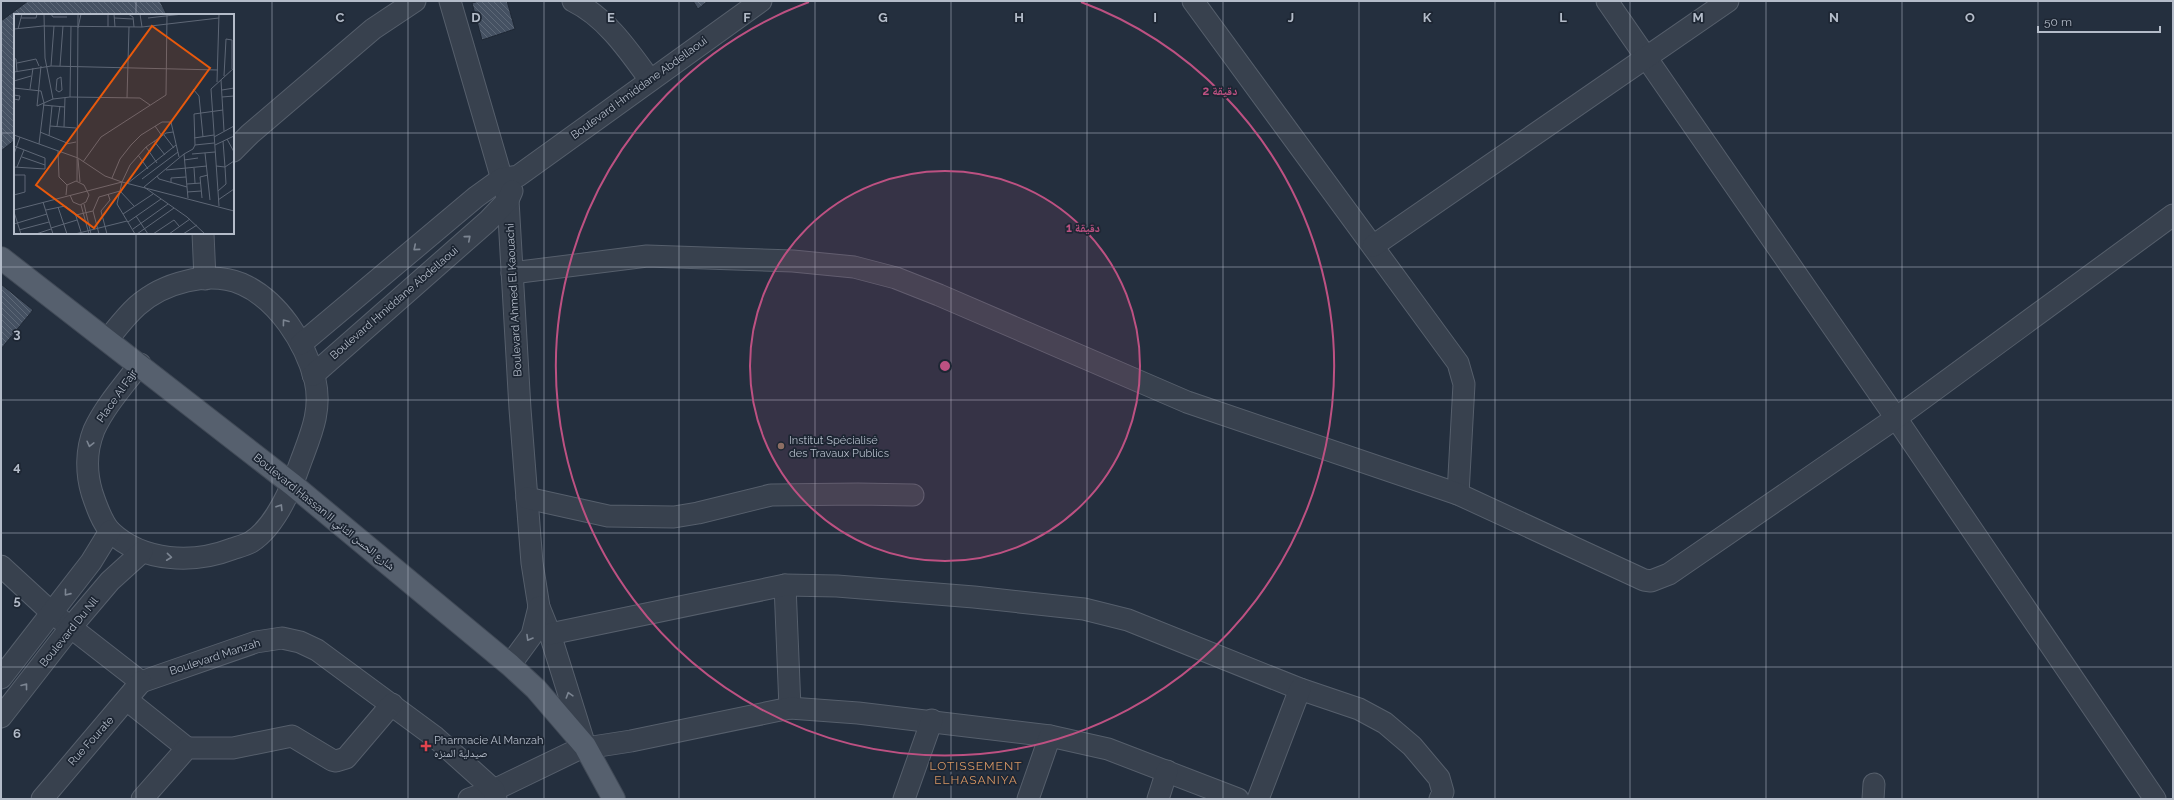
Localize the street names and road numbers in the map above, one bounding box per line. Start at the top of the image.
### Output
street label: Boulevard Hmiddane Abdellaoui [568,34,710,142]
street label: Boulevard Ahmed El Kaouachi [503,223,525,377]
street label: Boulevard Hmiddane Abdellaoui [327,244,461,362]
street label: Place Al Fajr [94,367,140,425]
street label: Boulevard Hassan II شارع الحسن الثاني [250,451,397,574]
street label: Boulevard Du Nil [37,595,101,669]
street label: Boulevard Manzah [168,636,262,678]
street label: Rue Fourate [65,713,117,768]

